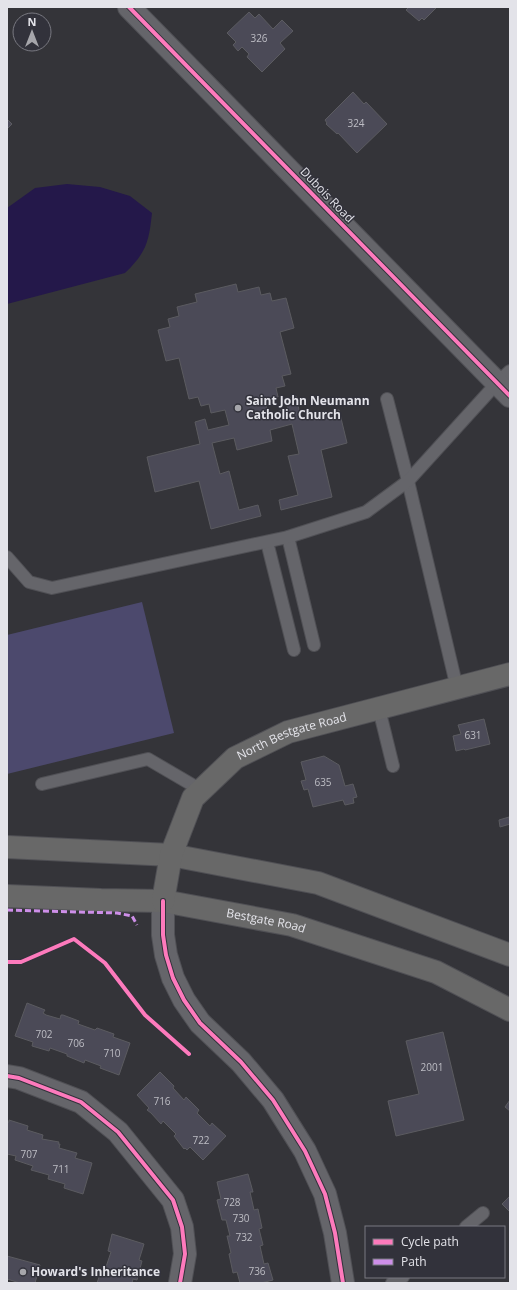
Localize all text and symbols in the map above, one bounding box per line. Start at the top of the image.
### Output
north arrow [12,12,52,52]
text: N [28,14,36,29]
house number: 326 [250,31,268,45]
house number: 324 [347,116,365,130]
street label: Dubois Road [297,163,358,226]
place label: Saint John Neumann Catholic Church [246,392,370,423]
marker: Saint John Neumann Catholic Church [233,403,243,413]
street label: North Bestgate Road [234,708,348,764]
house number: 631 [464,728,482,742]
house number: 635 [314,775,332,789]
street label: Bestgate Road [225,904,308,937]
house number: 702 [35,1027,53,1041]
house number: 706 [67,1036,85,1050]
house number: 710 [103,1046,121,1060]
house number: 2001 [421,1060,443,1074]
house number: 716 [153,1094,171,1108]
house number: 722 [192,1133,210,1147]
house number: 707 [20,1147,38,1161]
house number: 711 [52,1162,70,1176]
house number: 728 [223,1195,241,1209]
house number: 730 [232,1211,250,1225]
legend [365,1226,505,1278]
house number: 732 [235,1230,253,1244]
text: Cycle path [401,1233,459,1250]
text: Path [401,1253,427,1270]
place label: Howard's Inheritance [31,1263,160,1280]
house number: 736 [248,1264,266,1278]
marker: Howard's Inheritance [18,1267,28,1277]

